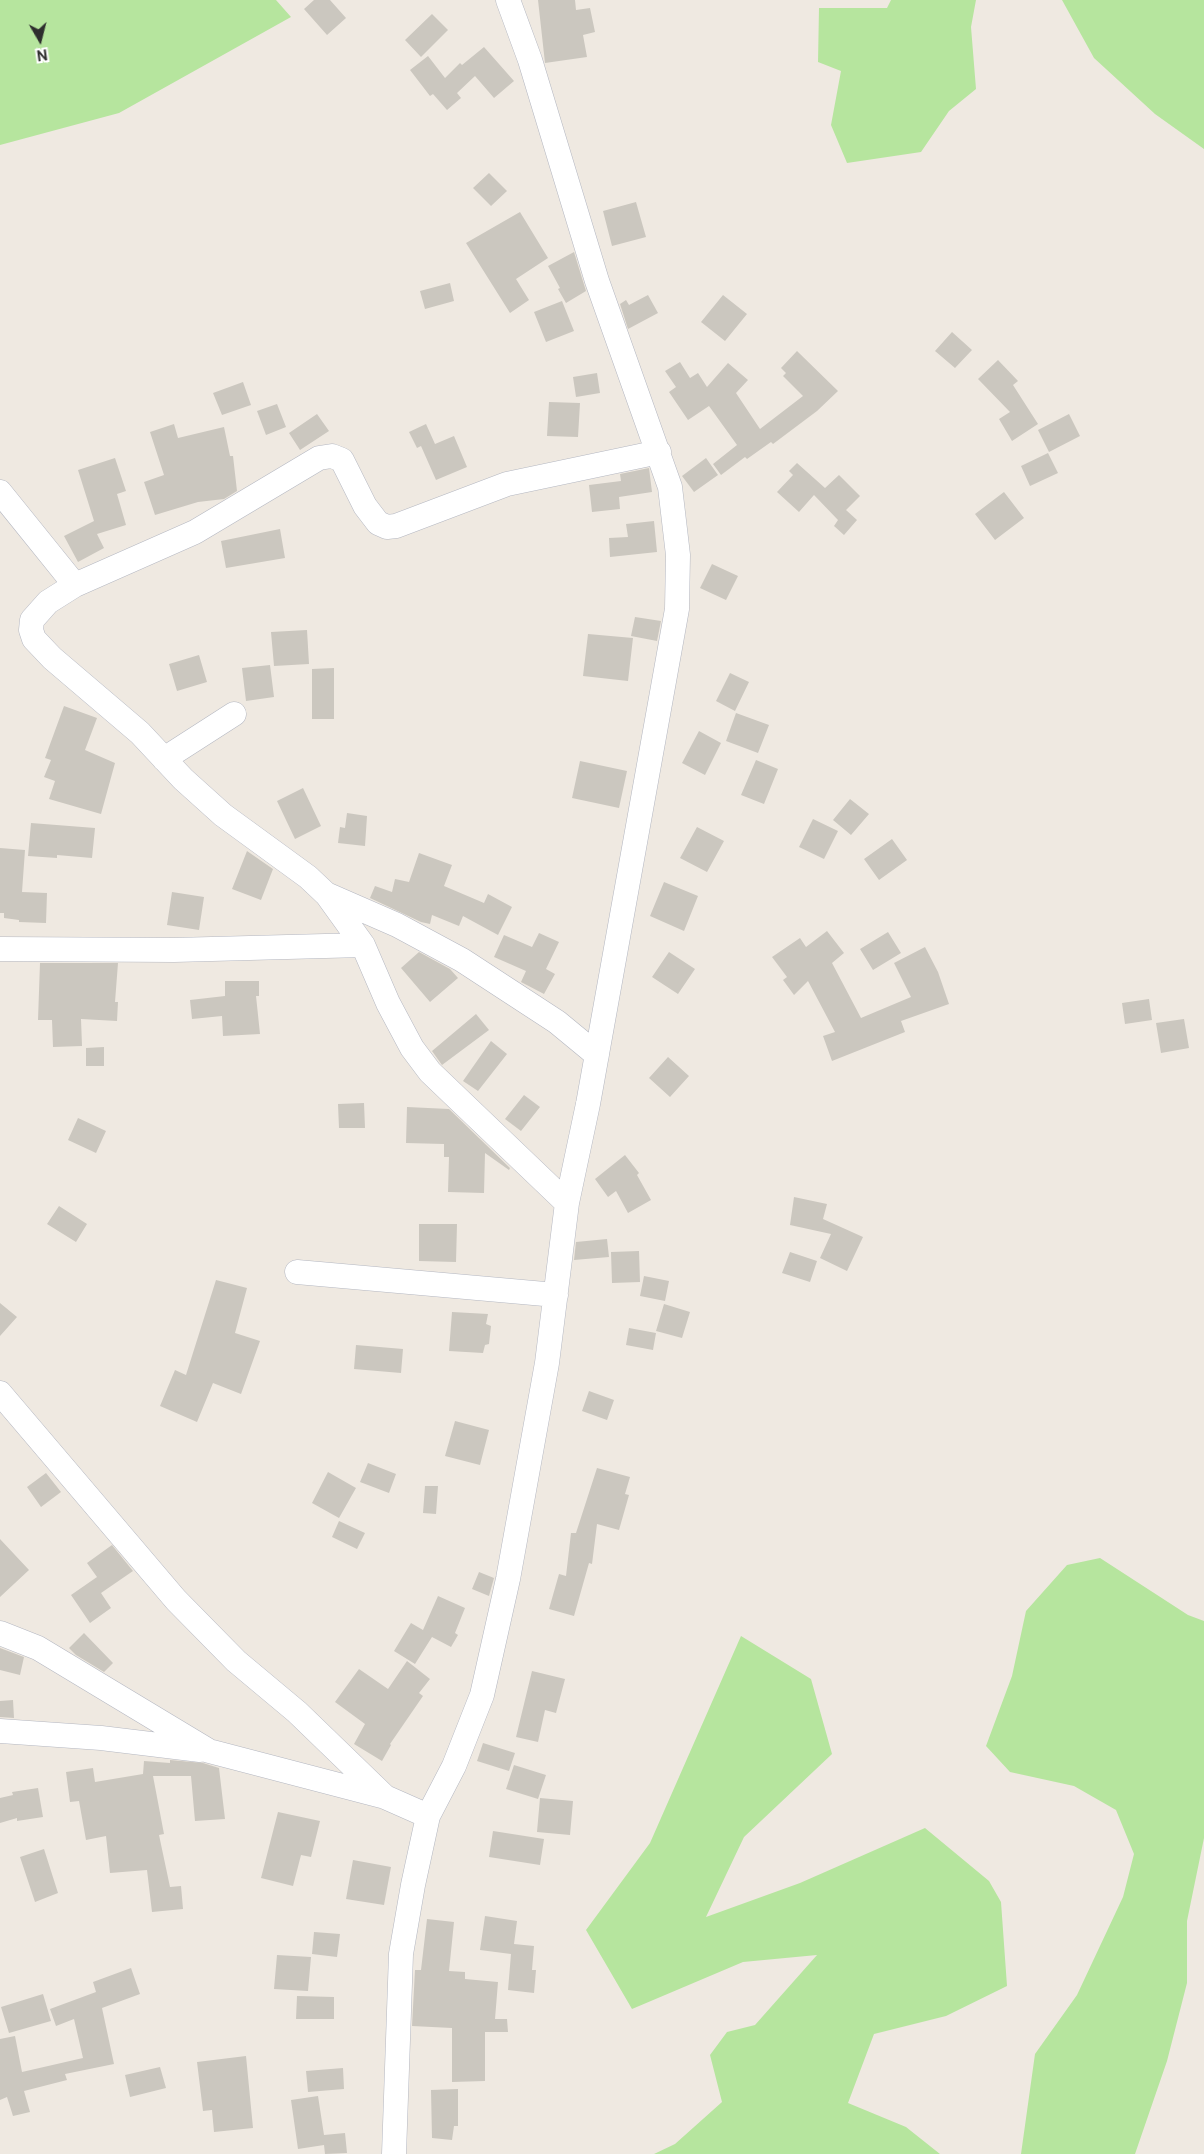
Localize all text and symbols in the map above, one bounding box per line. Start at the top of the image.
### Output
north arrow [15,15,65,65]
text: N [36,46,49,64]

